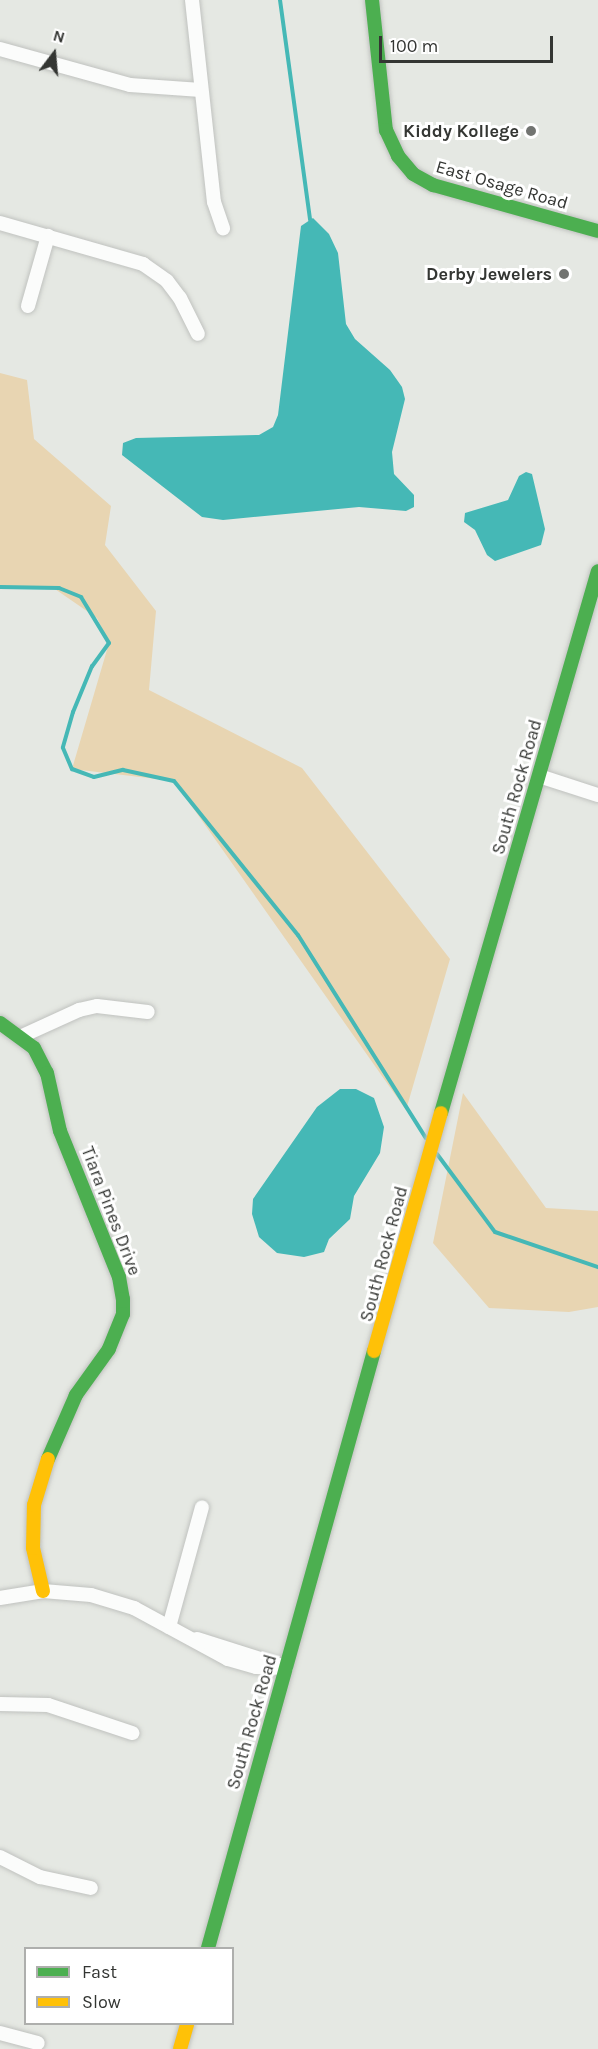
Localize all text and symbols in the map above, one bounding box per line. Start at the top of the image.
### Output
north arrow [24,24,84,84]
scale bar [382,24,556,62]
text: N [51,25,67,47]
text: 100 m [390,35,438,57]
place label: Kiddy Kollege [403,120,519,142]
marker: Kiddy Kollege [524,124,538,138]
street label: East Osage Road [433,156,571,214]
place label: Derby Jewelers [426,263,552,285]
marker: Derby Jewelers [557,267,571,281]
street label: South Rock Road [487,717,547,857]
street label: Tiara Pines Drive [77,1144,145,1278]
street label: South Rock Road [356,1184,412,1324]
street label: South Rock Road [222,1652,282,1792]
legend [24,1947,234,2025]
text: Fast [82,1961,117,1983]
text: Slow [82,1991,121,2013]

